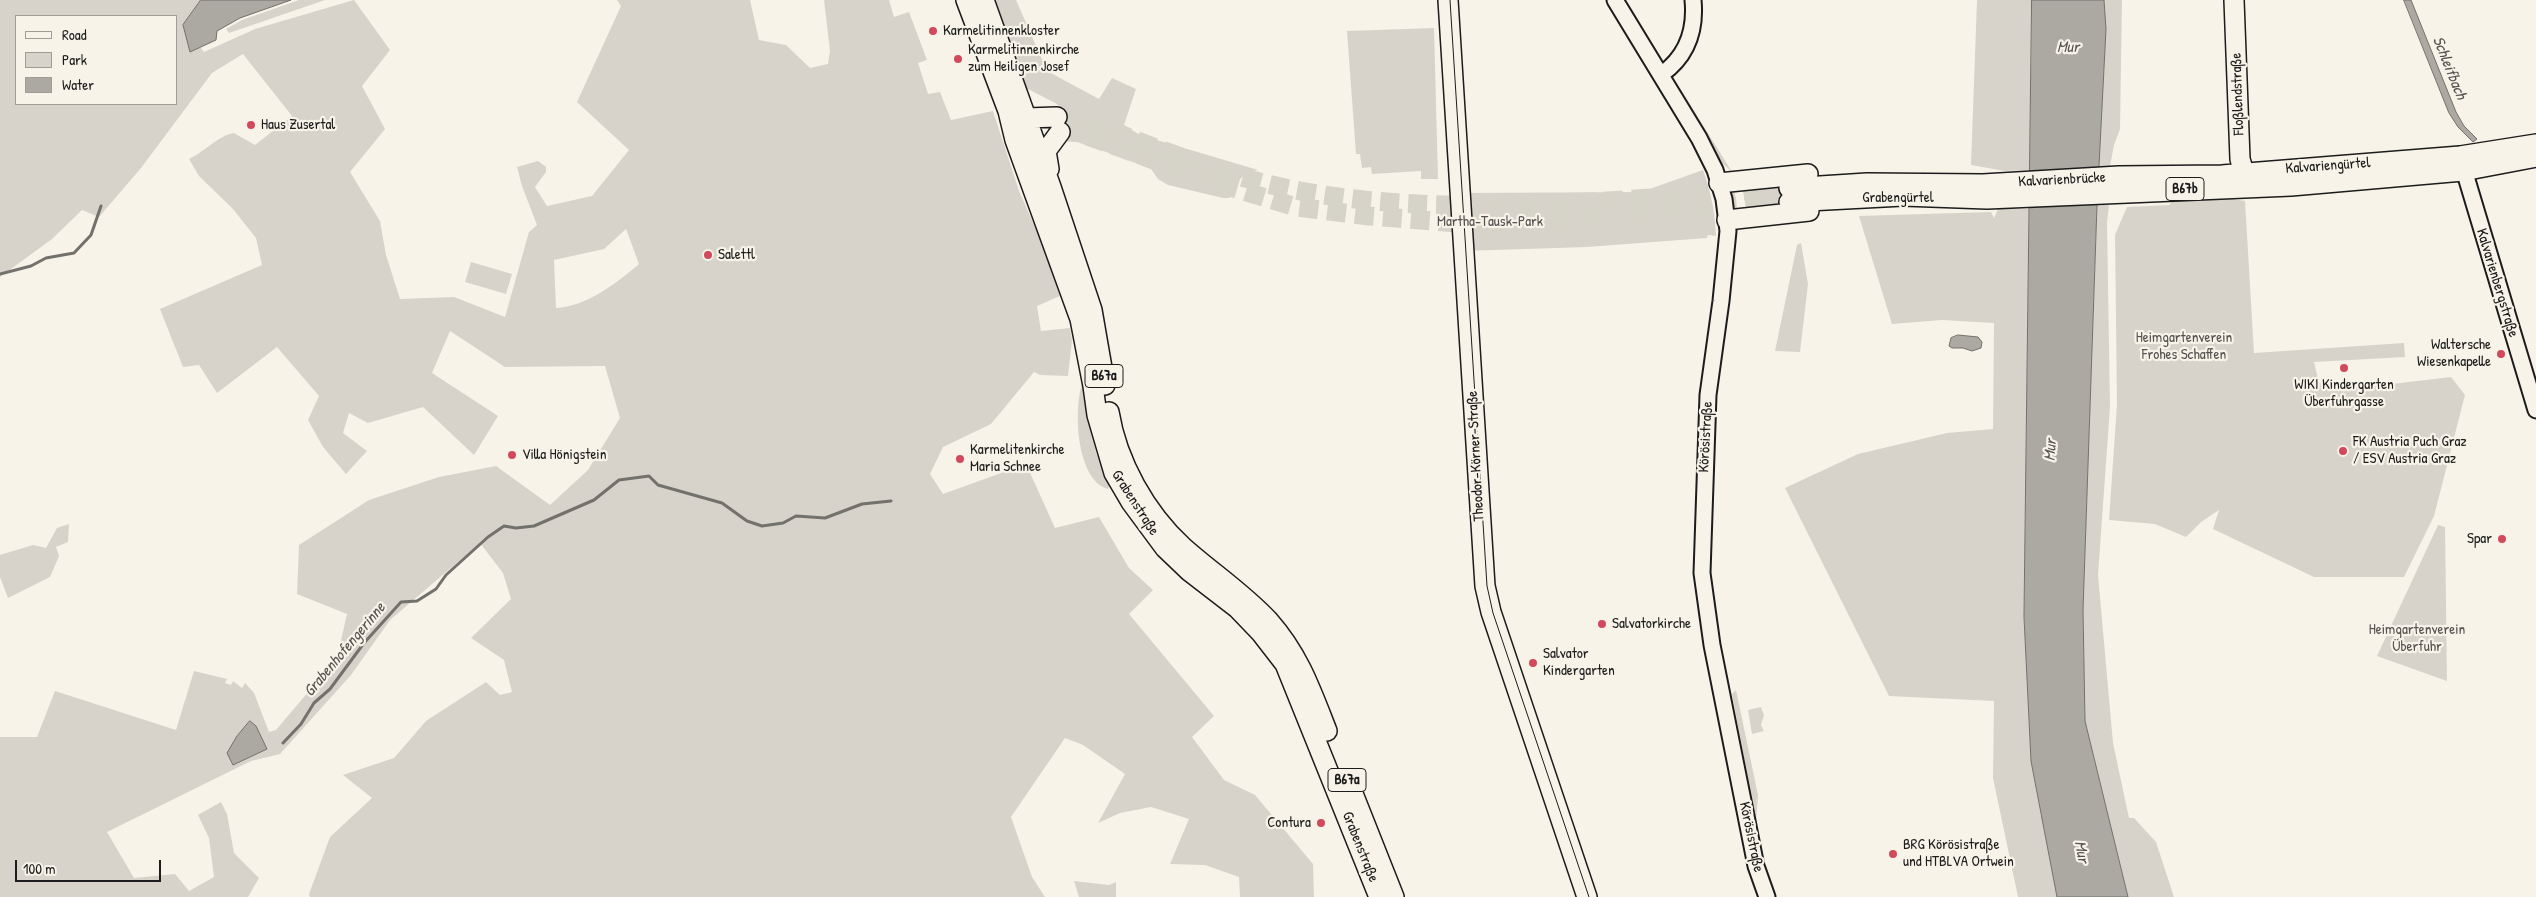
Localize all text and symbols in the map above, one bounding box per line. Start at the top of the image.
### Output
legend [15,15,178,105]
place label: Karmelitinnenkloster [943,22,1060,40]
text: Road [62,24,87,45]
marker: Karmelitinnenkloster [927,25,939,37]
water label: Schleifbach [2428,34,2470,102]
water label: Mur [2057,38,2079,58]
place label: Karmelitinnenkirche zum Heiligen Josef [968,41,1079,76]
text: Park [62,49,87,70]
street label: Floßlendstraße [2228,52,2248,136]
marker: Karmelitinnenkirche zum Heiligen Josef [952,53,964,65]
text: Water [62,74,94,95]
place label: Haus Zusertal [261,116,335,134]
marker: Haus Zusertal [245,119,257,131]
street label: Kalvariengürtel [2285,154,2371,178]
street label: Kalvarienbrücke [2018,169,2106,191]
road number: B67b [2166,178,2204,200]
street label: Grabengürtel [1862,189,1934,207]
park label: Martha-Tausk-Park [1437,213,1543,231]
street label: Kalvarienbergstraße [2472,227,2522,339]
place label: Salettl [718,246,755,264]
marker: Salettl [702,249,714,261]
park label: Heimgartenverein Frohes Schaffen [2136,329,2232,364]
place label: Waltersche Wiesenkapelle [2417,336,2491,371]
marker: Waltersche Wiesenkapelle [2495,348,2507,360]
marker: WIKI Kindergarten Überfuhrgasse [2338,362,2350,374]
road number: B67a [1085,364,1123,388]
place label: WIKI Kindergarten Überfuhrgasse [2294,376,2394,411]
street label: Theodor-Körner-Straße [1464,390,1488,522]
street label: Körösistraße [1695,401,1717,473]
place label: FK Austria Puch Graz / ESV Austria Graz [2353,433,2467,468]
water label: Mur [2041,438,2061,462]
place label: Karmelitenkirche Maria Schnee [970,441,1064,476]
marker: FK Austria Puch Graz / ESV Austria Graz [2337,445,2349,457]
place label: Villa Hönigstein [522,446,607,464]
marker: Villa Hönigstein [506,449,518,461]
marker: Karmelitenkirche Maria Schnee [954,453,966,465]
street label: Grabenstraße [1107,467,1163,539]
place label: Spar [2467,530,2492,548]
marker: Spar [2496,533,2508,545]
water label: Grabenhofengerinne [300,599,390,701]
place label: Salvatorkirche [1612,615,1691,633]
marker: Salvatorkirche [1596,618,1608,630]
park label: Heimgartenverein Überfuhr [2369,621,2465,656]
place label: Salvator Kindergarten [1543,645,1615,680]
marker: Salvator Kindergarten [1527,657,1539,669]
road number: B67a [1328,768,1366,792]
street label: Körösistraße [1735,800,1767,874]
street label: Grabenstraße [1338,809,1382,885]
place label: Contura [1267,814,1311,832]
marker: Contura [1315,817,1327,829]
place label: BRG Körösistraße und HTBLVA Ortwein [1903,836,2014,871]
water label: Mur [2069,839,2093,865]
marker: BRG Körösistraße und HTBLVA Ortwein [1887,848,1899,860]
scale bar [18,850,164,882]
text: 100 m [23,858,56,879]

